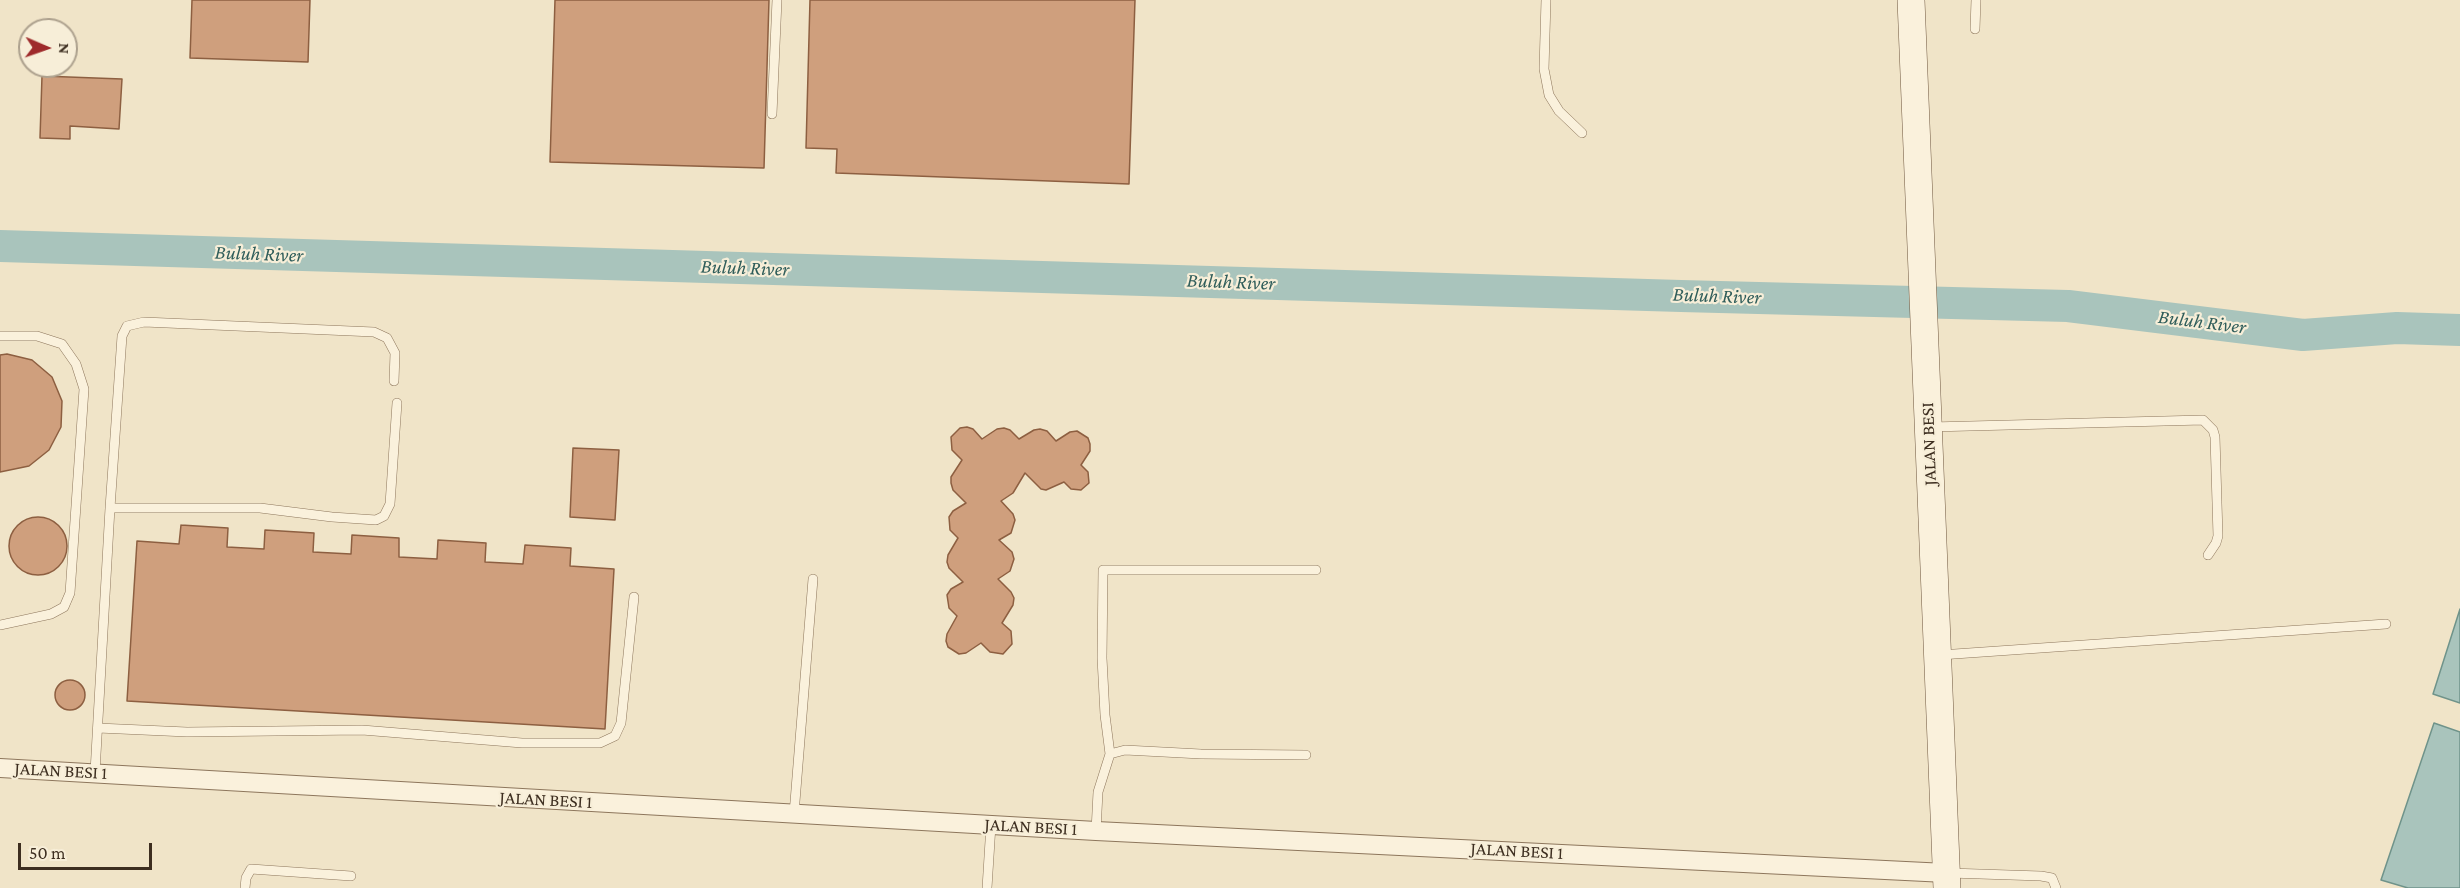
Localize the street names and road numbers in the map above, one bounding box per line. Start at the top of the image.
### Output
street label: JALAN BESI [1917,402,1941,486]
street label: JALAN BESI 1 [14,758,108,784]
street label: JALAN BESI 1 [499,787,593,813]
street label: JALAN BESI 1 [984,814,1078,840]
street label: JALAN BESI 1 [1470,838,1564,864]

